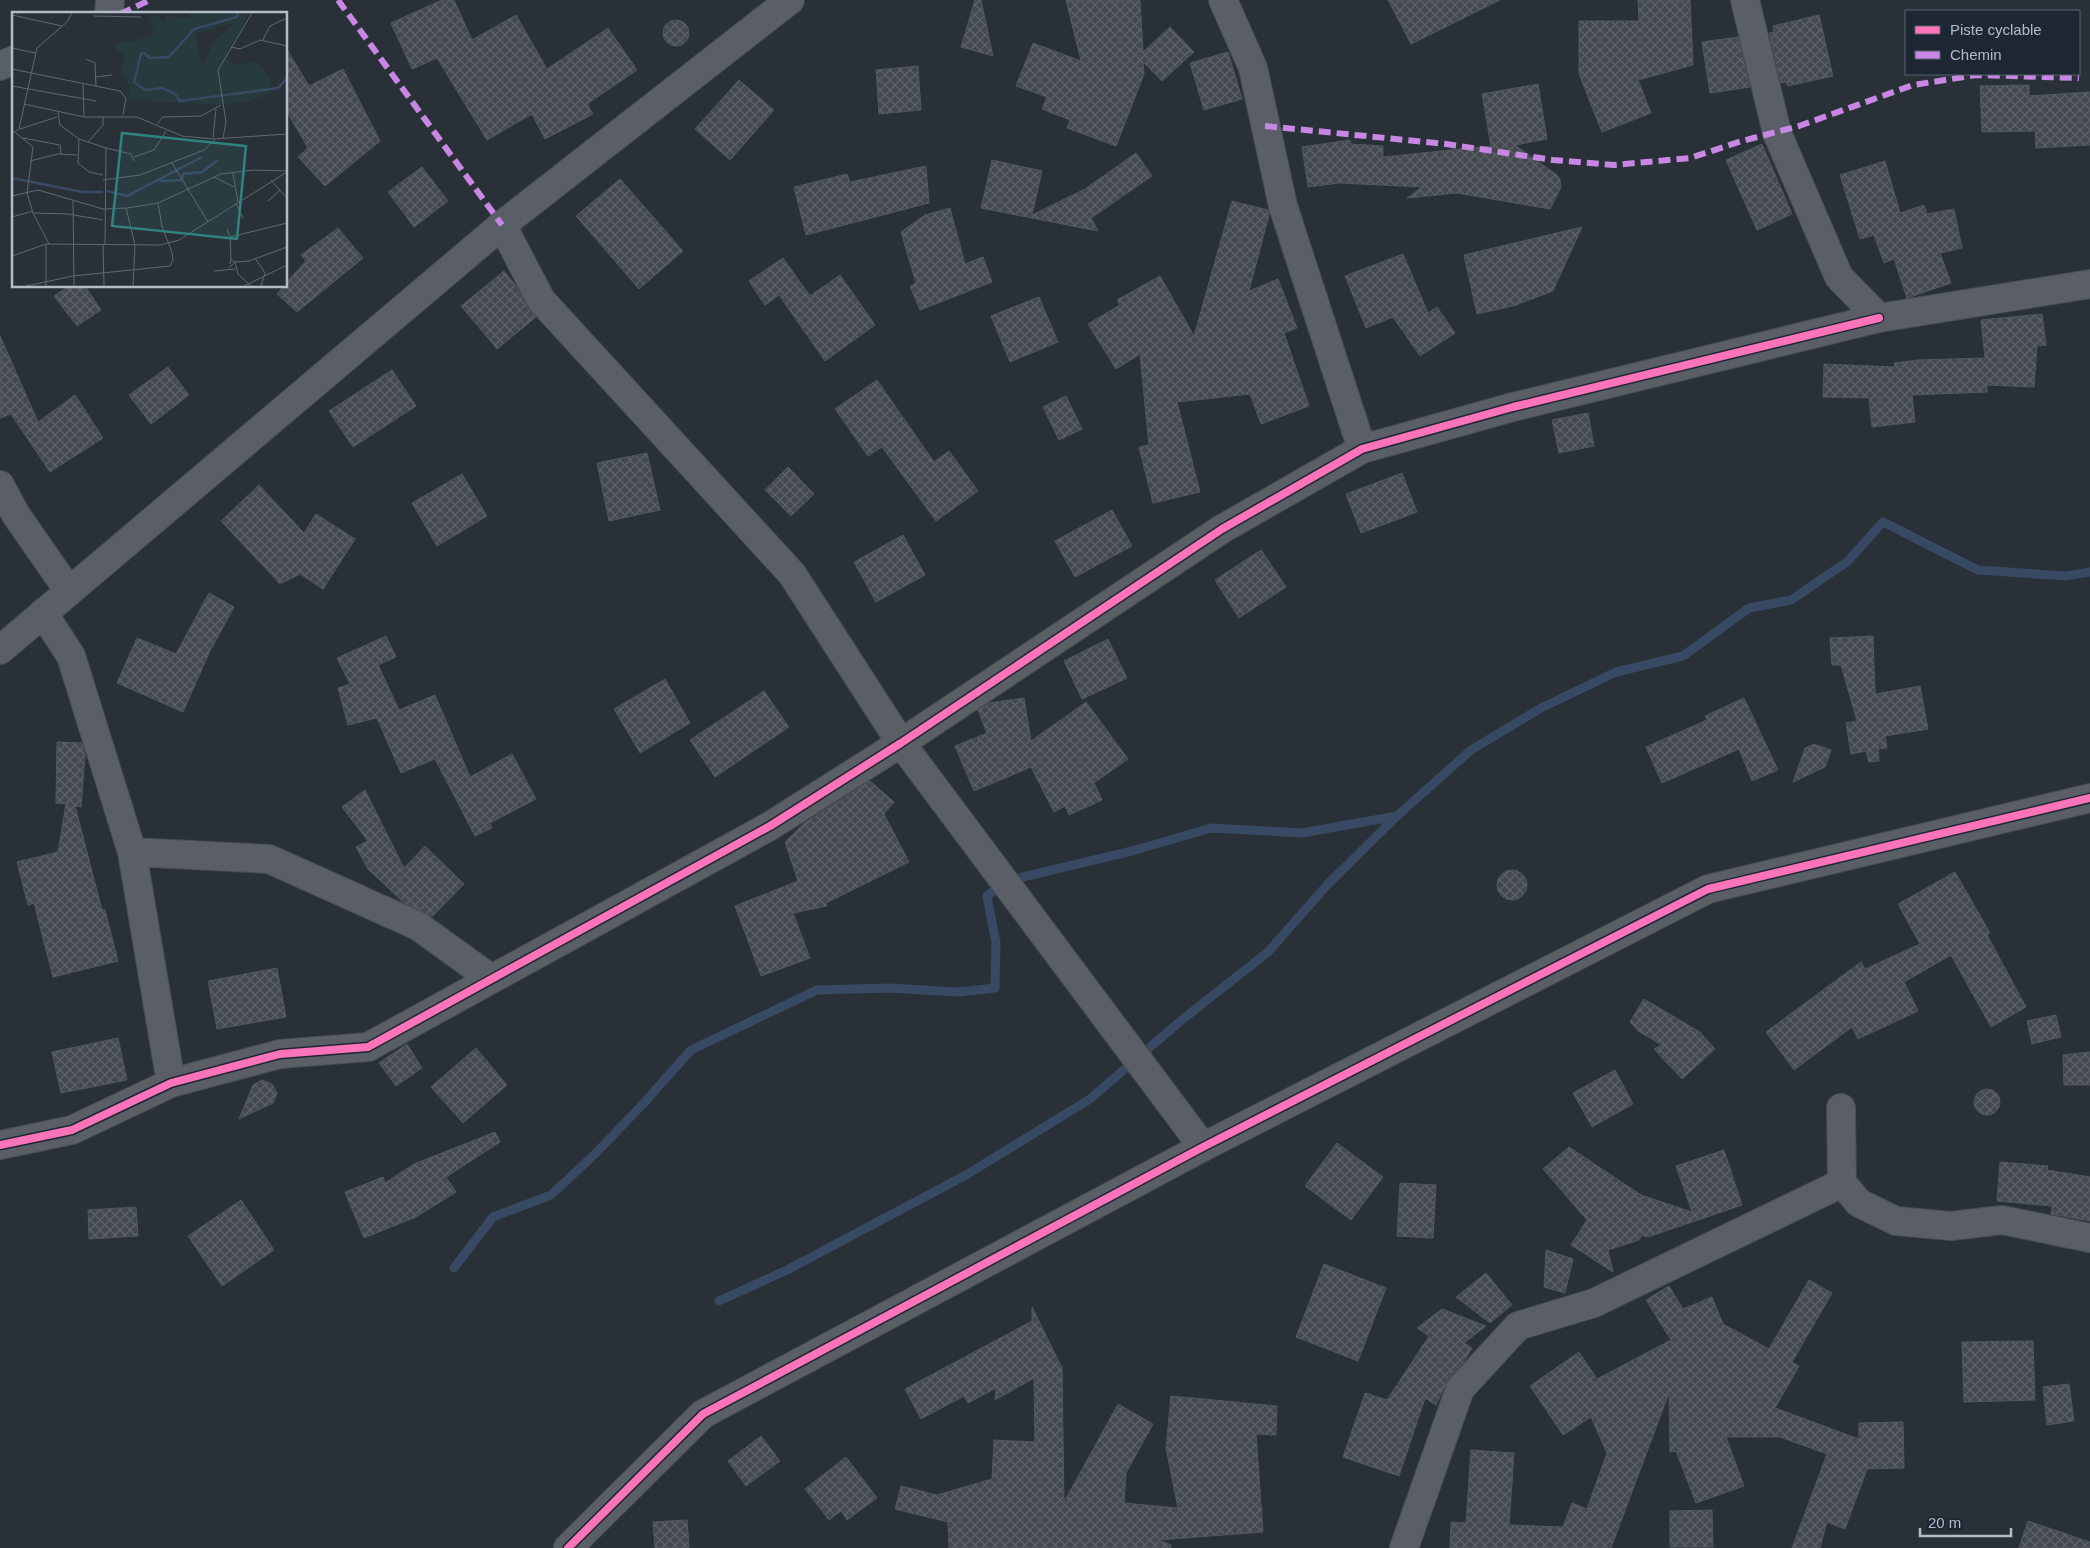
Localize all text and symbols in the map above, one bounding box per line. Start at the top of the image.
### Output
legend [1905,10,2080,75]
inset map [12,12,288,288]
text: Piste cyclable [1950,21,2042,38]
text: Chemin [1950,46,2002,63]
scale bar [1920,1506,2011,1538]
text: 20 m [1928,1514,1961,1531]

